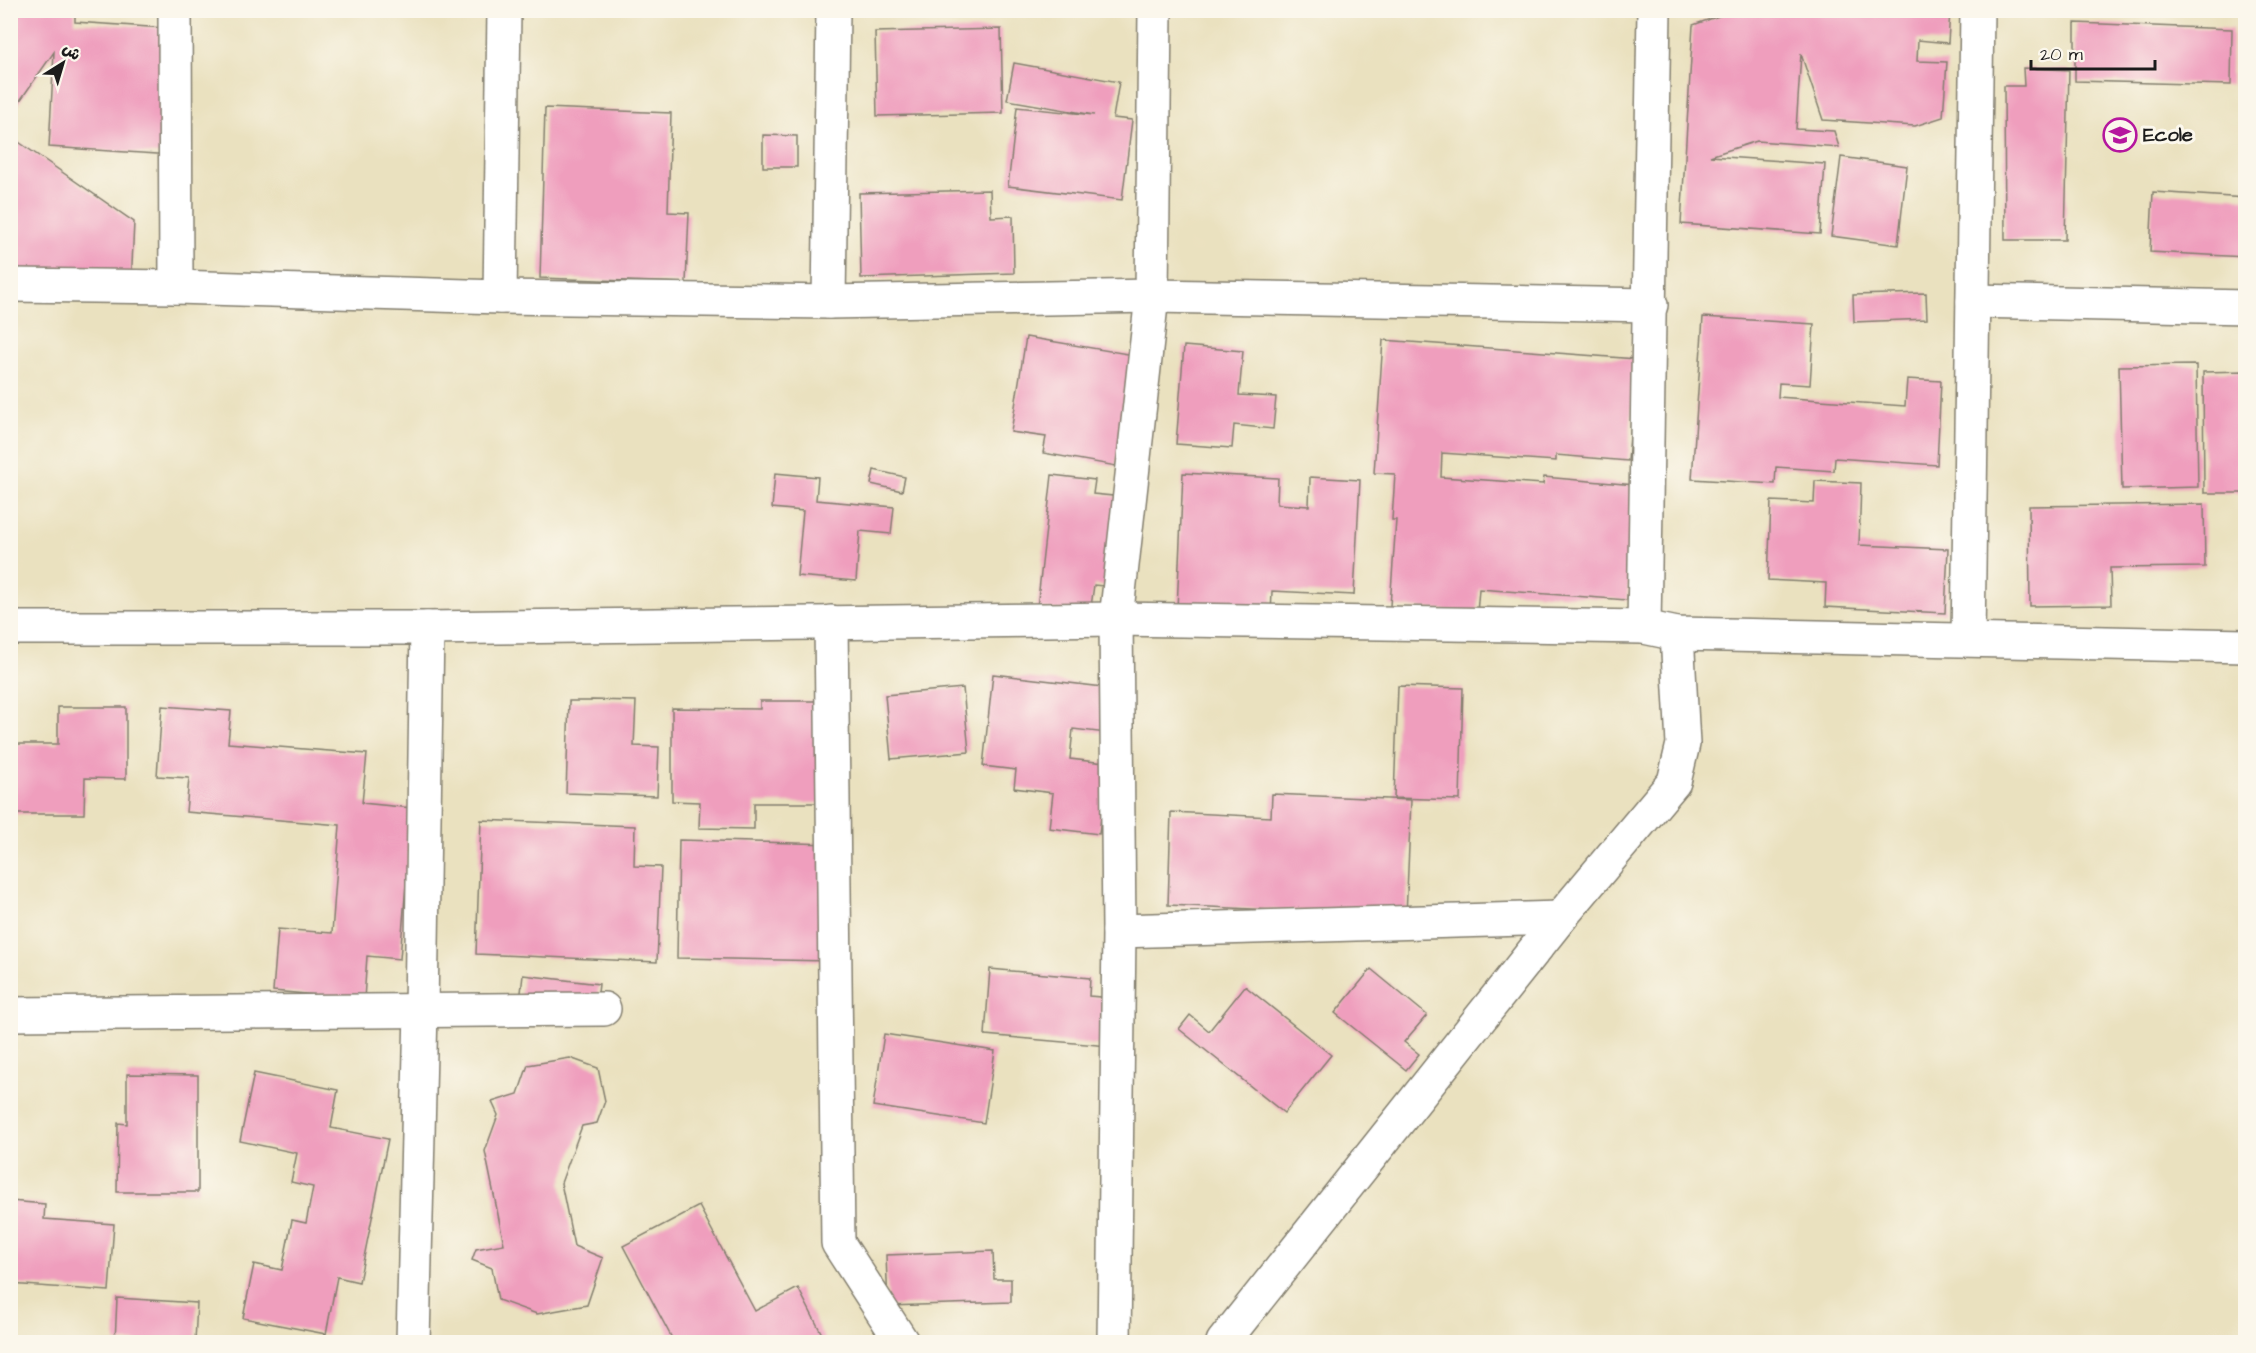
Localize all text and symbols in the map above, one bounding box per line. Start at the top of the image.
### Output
north arrow [33,33,93,93]
scale bar [2031,33,2156,71]
text: ش [58,38,85,66]
text: 20 m [2040,42,2083,67]
school or university icon: Ecole [2102,117,2138,153]
place label: Ecole [2143,121,2193,149]

